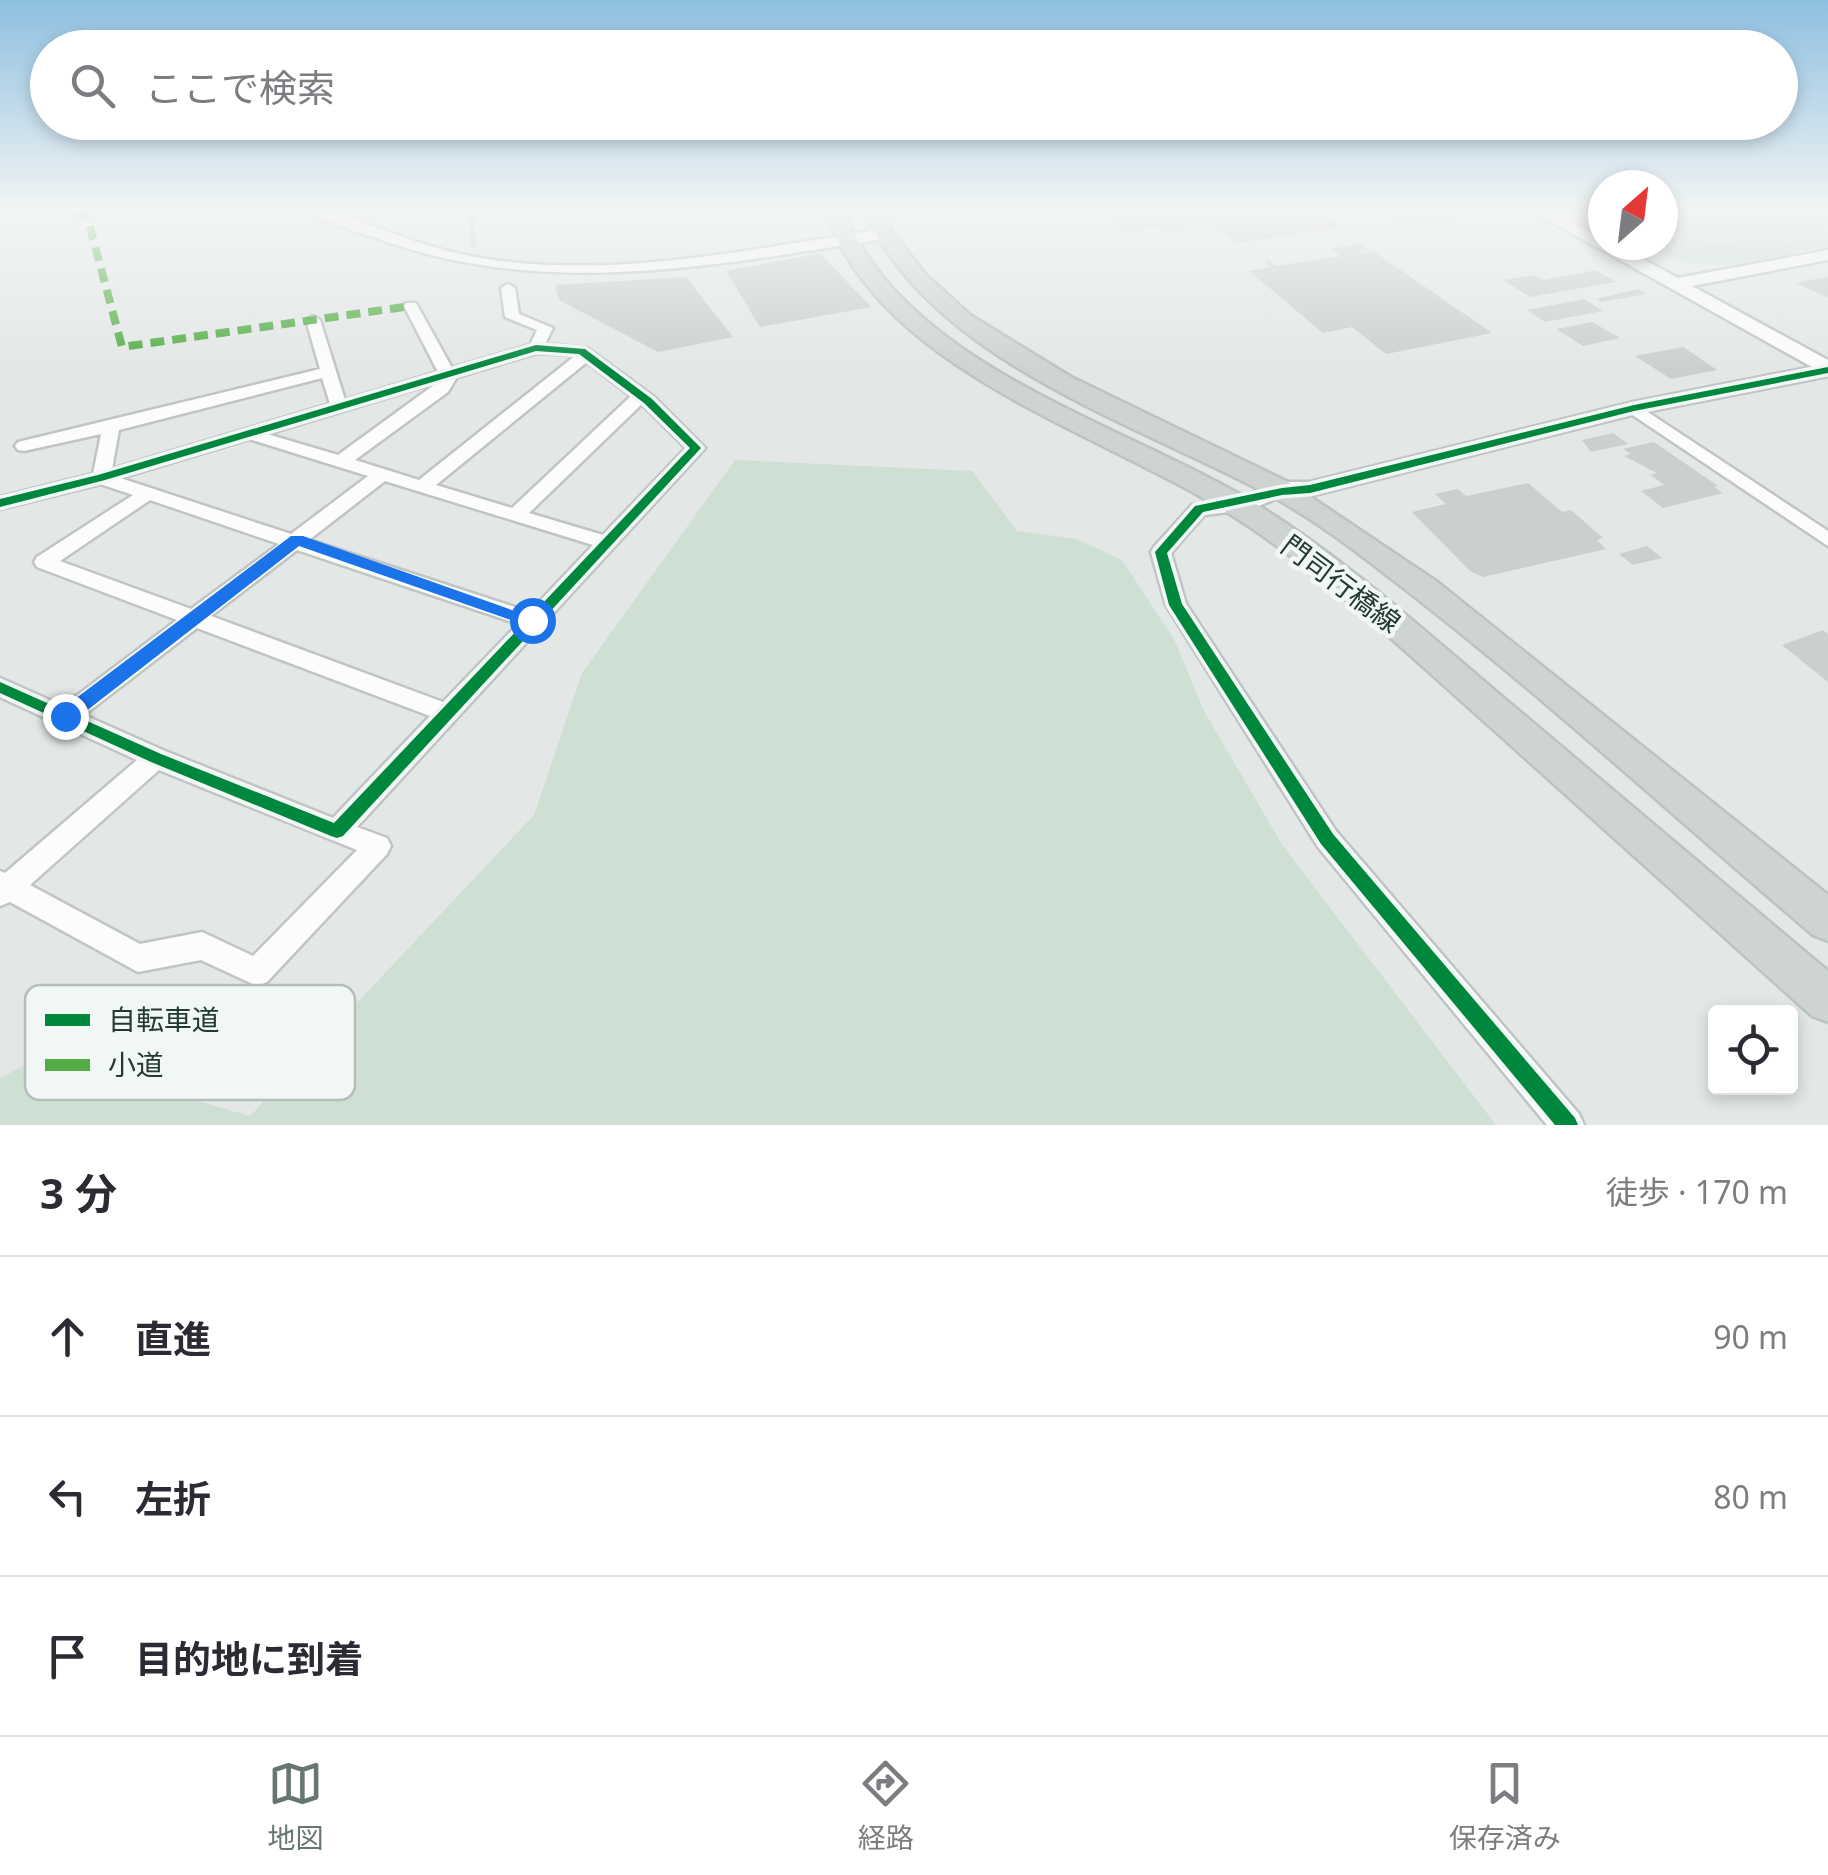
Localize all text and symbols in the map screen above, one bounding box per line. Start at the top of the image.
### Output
search box [30,30,1798,140]
icon: search [65,58,120,113]
text: ここで検索 [145,61,335,113]
north arrow [1588,170,1678,260]
street label: 門司行橋線 [1274,526,1409,641]
route start [510,598,556,644]
route end [43,694,89,740]
legend [25,985,355,1100]
text: 自転車道 [108,1000,220,1038]
map controls [1708,1005,1798,1095]
button: locate [1708,1005,1798,1095]
text: 小道 [108,1045,164,1083]
text: 3 分 [40,1164,117,1221]
text: 徒歩 · 170 m [1606,1170,1788,1213]
icon: ahead [40,1309,95,1364]
text: 直進 [135,1312,211,1364]
text: 90 m [1713,1315,1788,1358]
icon: left [40,1469,95,1524]
text: 左折 [135,1472,211,1524]
text: 80 m [1713,1475,1788,1518]
icon: arrive [40,1629,95,1684]
text: 目的地に到着 [135,1632,363,1684]
tab: 地図 [267,1756,323,1856]
tab: 経路 [858,1756,914,1856]
tab: 保存済み [1449,1756,1561,1856]

